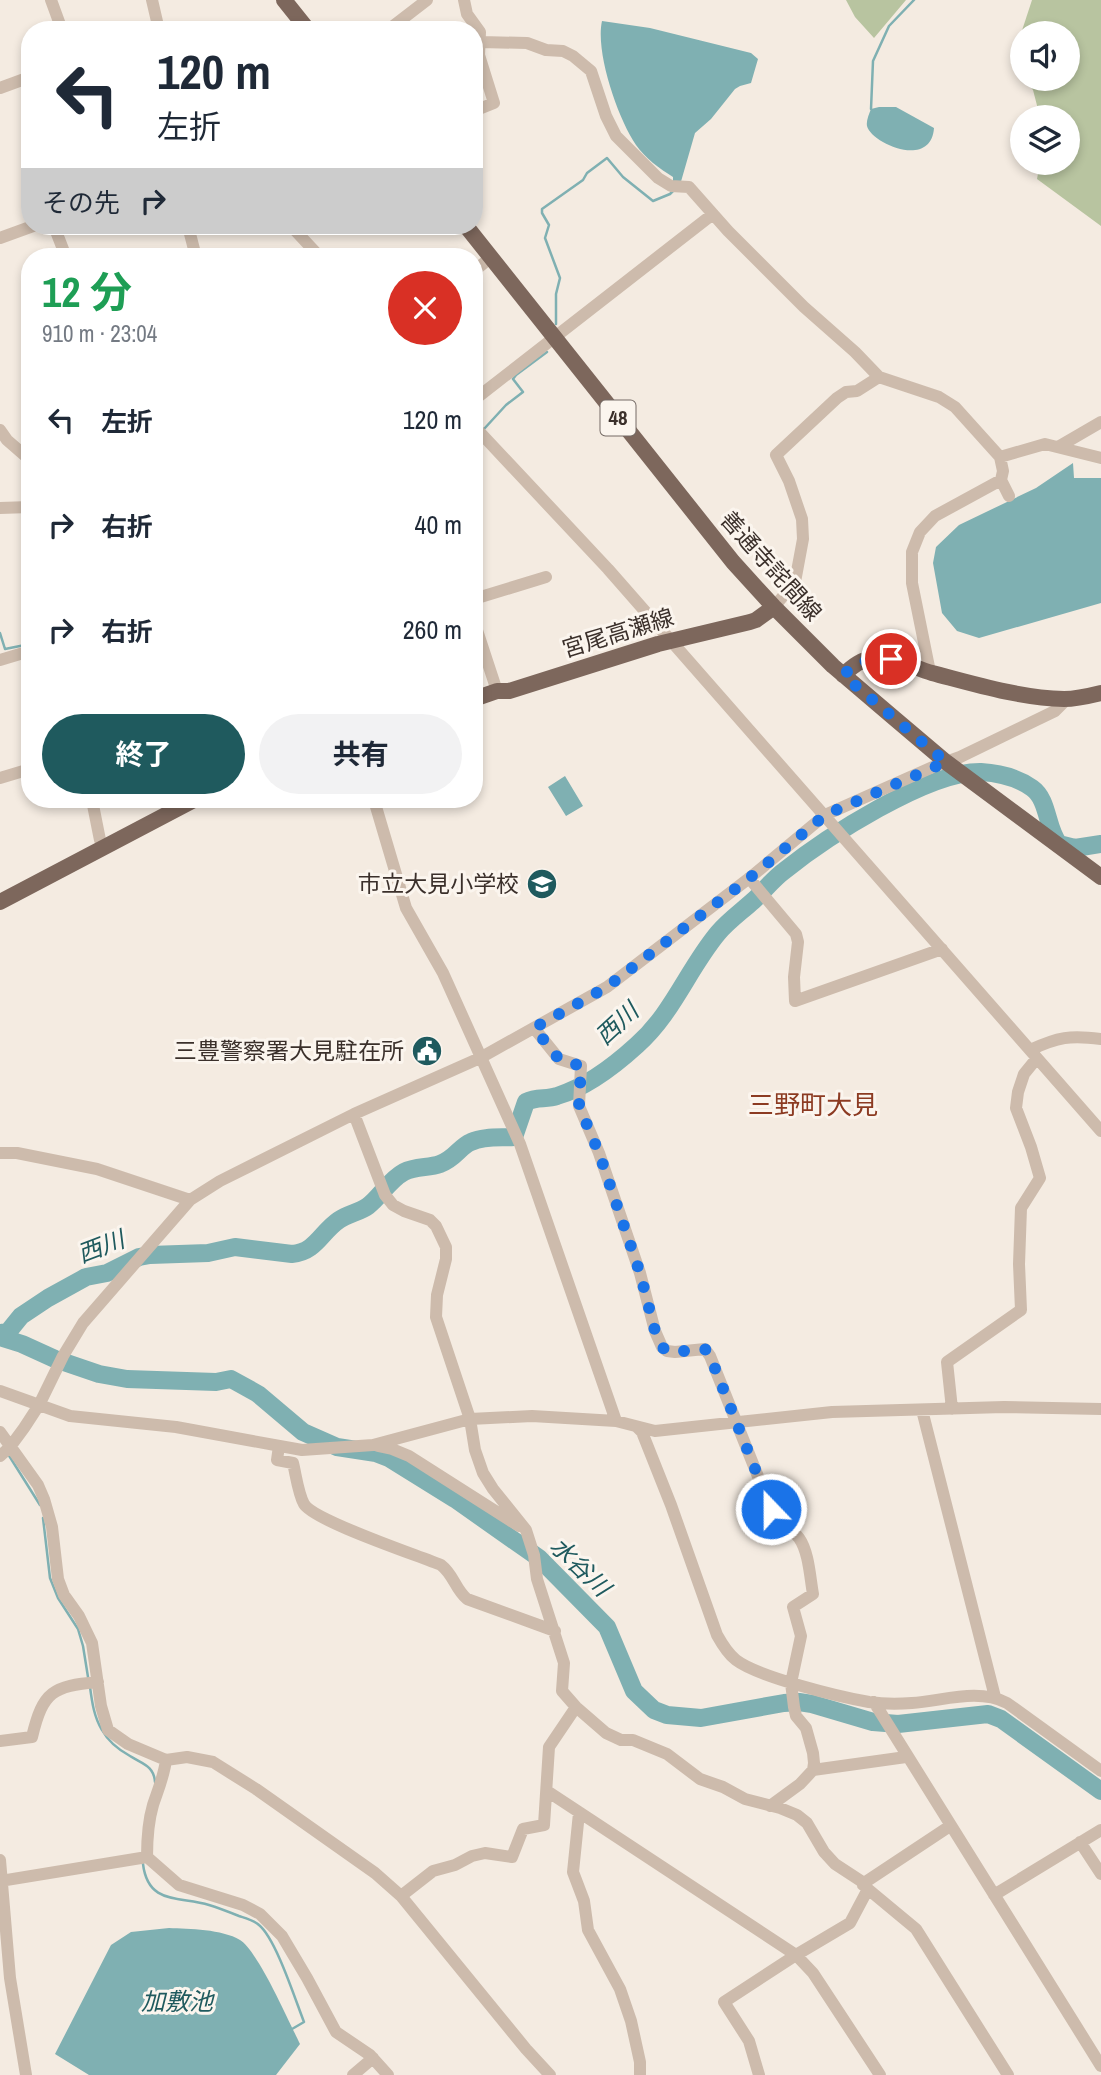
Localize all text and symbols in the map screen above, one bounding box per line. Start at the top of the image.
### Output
map controls [1010,21,1080,175]
button: sound [1010,21,1080,91]
text: 120 m [157,38,271,104]
icon: left [42,49,133,140]
text: 左折 [157,105,221,148]
button: layers [1010,105,1080,175]
icon: right [134,182,172,220]
text: その先 [42,185,120,220]
text: 12 分 [42,264,132,320]
button: close [388,271,462,345]
text: 910 m · 23:04 [42,318,157,349]
road number: 48 [600,400,636,436]
icon: left [42,401,80,439]
text: 120 m [403,402,462,437]
text: 左折 [101,404,153,439]
street label: 善通寺詫間線 [714,504,829,627]
icon: right [42,506,80,544]
text: 40 m [415,507,462,542]
text: 右折 [101,509,153,544]
street label: 宮尾高瀬線 [558,601,677,664]
icon: right [42,611,80,649]
text: 260 m [403,612,462,647]
text: 右折 [101,614,153,649]
pin [861,629,921,689]
icon: arrive [872,640,910,678]
button: 終了 [42,714,245,794]
button: 共有 [259,714,462,794]
school or university icon: 市立大見小学校 [525,867,559,901]
place label: 市立大見小学校 [358,868,519,899]
water label: 西川 [588,993,647,1051]
public building icon: 三豊警察署大見駐在所 [410,1034,444,1068]
place label: 三豊警察署大見駐在所 [174,1035,404,1066]
district label: 三野町大見 [748,1087,878,1122]
water label: 西川 [73,1221,132,1270]
position arrow [734,1472,808,1546]
water label: 水谷川 [544,1530,620,1605]
water label: 加敷池 [141,1985,215,2017]

